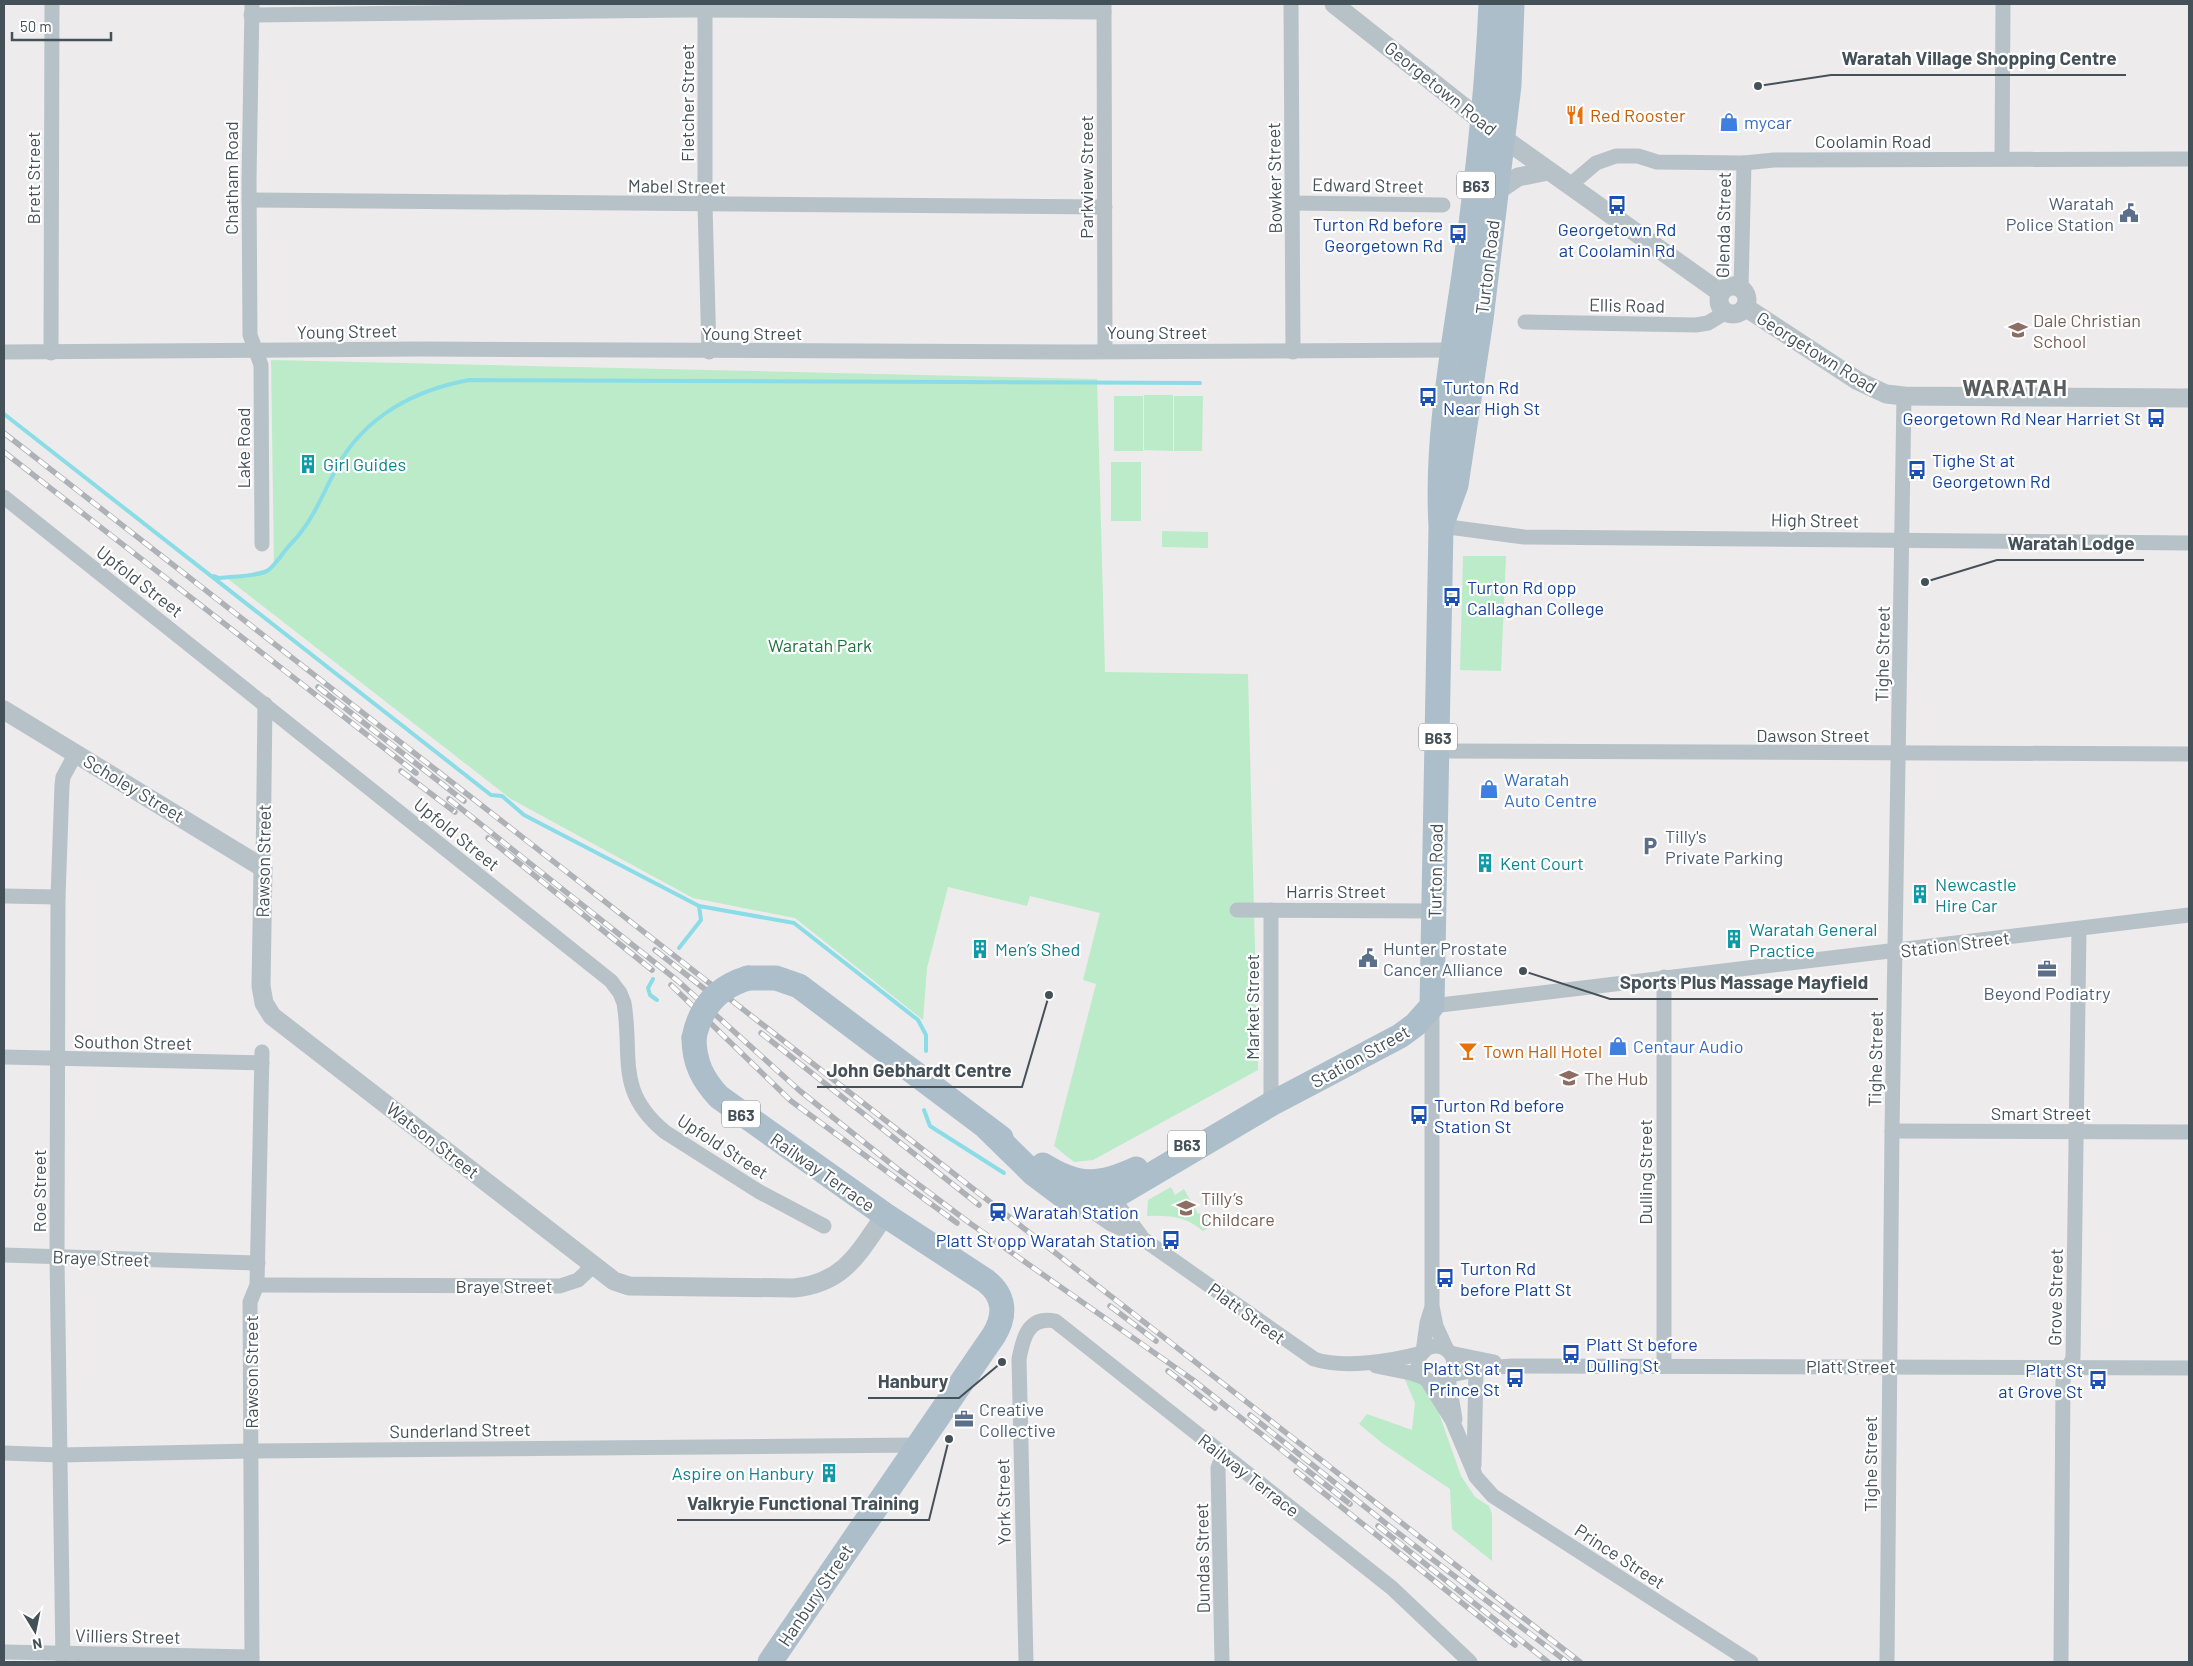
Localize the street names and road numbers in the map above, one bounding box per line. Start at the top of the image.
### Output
street label: Georgetown Road [1381,36,1501,140]
street label: Fletcher Street [676,44,698,162]
street label: Parkview Street [1075,115,1097,239]
street label: Chatham Road [220,121,242,235]
street label: Bowker Street [1262,122,1286,234]
street label: Coolamin Road [1815,130,1931,152]
street label: Brett Street [22,131,44,225]
road number: B63 [1457,172,1495,198]
street label: Glenda Street [1711,172,1735,278]
street label: Edward Street [1312,173,1424,197]
street label: Mabel Street [628,174,726,198]
street label: Turton Road [1470,218,1504,316]
street label: Ellis Road [1589,293,1665,317]
street label: Georgetown Road [1753,306,1881,398]
street label: Young Street [297,319,397,343]
street label: Young Street [1107,321,1207,343]
street label: Young Street [702,322,802,344]
street label: Lake Road [232,407,254,489]
street label: High Street [1771,508,1859,532]
street label: Upfold Street [92,540,188,622]
street label: Tighe Street [1870,606,1894,702]
road number: B63 [1419,724,1457,750]
street label: Dawson Street [1756,724,1870,746]
street label: Scholey Street [80,749,188,827]
street label: Upfold Street [410,793,504,875]
street label: Rawson Street [251,804,275,918]
street label: Turton Road [1423,823,1447,919]
street label: Harris Street [1286,880,1386,902]
street label: Station Street [1899,926,2011,962]
street label: Market Street [1241,954,1263,1060]
street label: Tighe Street [1863,1011,1887,1107]
street label: Station Street [1307,1020,1413,1092]
street label: Southon Street [74,1030,192,1054]
street label: Watson Street [382,1097,484,1183]
road number: B63 [722,1100,760,1128]
street label: Smart Street [1991,1102,2091,1124]
street label: Upfold Street [674,1109,772,1183]
street label: Dulling Street [1634,1119,1656,1225]
street label: Railway Terrace [767,1128,879,1216]
road number: B63 [1168,1130,1206,1158]
street label: Roe Street [28,1149,50,1233]
street label: Braye Street [52,1245,150,1271]
street label: Grove Street [2043,1248,2067,1346]
street label: Braye Street [455,1275,553,1297]
street label: Platt Street [1204,1278,1290,1348]
street label: Rawson Street [240,1315,262,1429]
street label: Platt Street [1806,1355,1896,1377]
street label: Tighe Street [1859,1416,1881,1512]
street label: Sunderland Street [389,1418,531,1442]
street label: Railway Terrace [1194,1429,1304,1521]
street label: York Street [991,1458,1015,1546]
street label: Dundas Street [1190,1503,1214,1613]
street label: Prince Street [1571,1519,1669,1593]
street label: Hanbury Street [773,1540,857,1650]
street label: Villiers Street [75,1624,181,1648]

